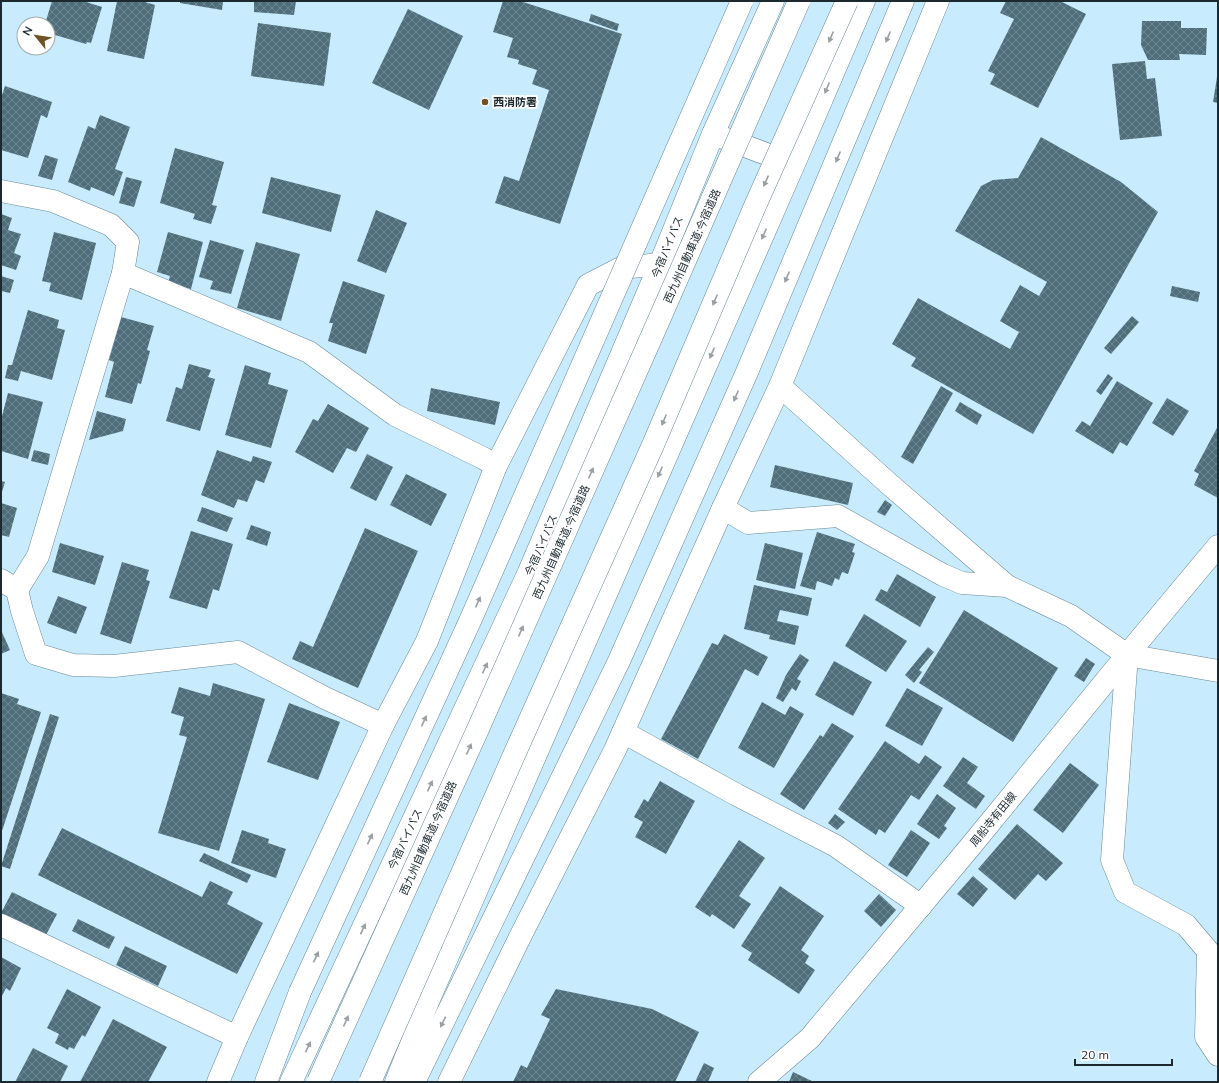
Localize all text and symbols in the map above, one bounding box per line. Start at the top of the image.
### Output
north arrow [16,16,56,56]
text: N [19,24,35,38]
one-way arrow [828,31,834,42]
one-way arrow [885,32,891,44]
one-way arrow [823,83,829,95]
place label: 西消防署 [493,95,537,109]
marker: 西消防署 [480,97,490,107]
one-way arrow [835,151,841,163]
one-way arrow [763,175,769,186]
street label: 西九州自動車道;今宿道路 [660,187,724,305]
street label: 今宿バイパス [648,214,686,280]
one-way arrow [761,228,767,239]
one-way arrow [784,271,790,283]
one-way arrow [712,295,718,306]
one-way arrow [709,347,715,358]
one-way arrow [733,391,739,403]
one-way arrow [661,414,667,425]
one-way arrow [657,466,663,477]
one-way arrow [588,468,594,479]
street label: 西九州自動車道;今宿道路 [529,483,593,601]
street label: 今宿バイパス [522,512,560,578]
one-way arrow [475,597,481,608]
one-way arrow [519,624,525,636]
one-way arrow [482,662,488,674]
one-way arrow [421,715,427,726]
one-way arrow [466,743,472,755]
street label: 西九州自動車道;今宿道路 [396,779,460,897]
one-way arrow [427,780,433,791]
street label: 周船寺有田線 [967,789,1019,849]
street label: 今宿バイパス [385,806,425,872]
one-way arrow [367,833,373,844]
one-way arrow [360,923,366,935]
one-way arrow [313,951,319,963]
one-way arrow [343,1015,349,1027]
one-way arrow [440,1017,446,1028]
one-way arrow [305,1041,311,1052]
scale bar [1075,1041,1172,1067]
text: 20 m [1081,1047,1109,1062]

